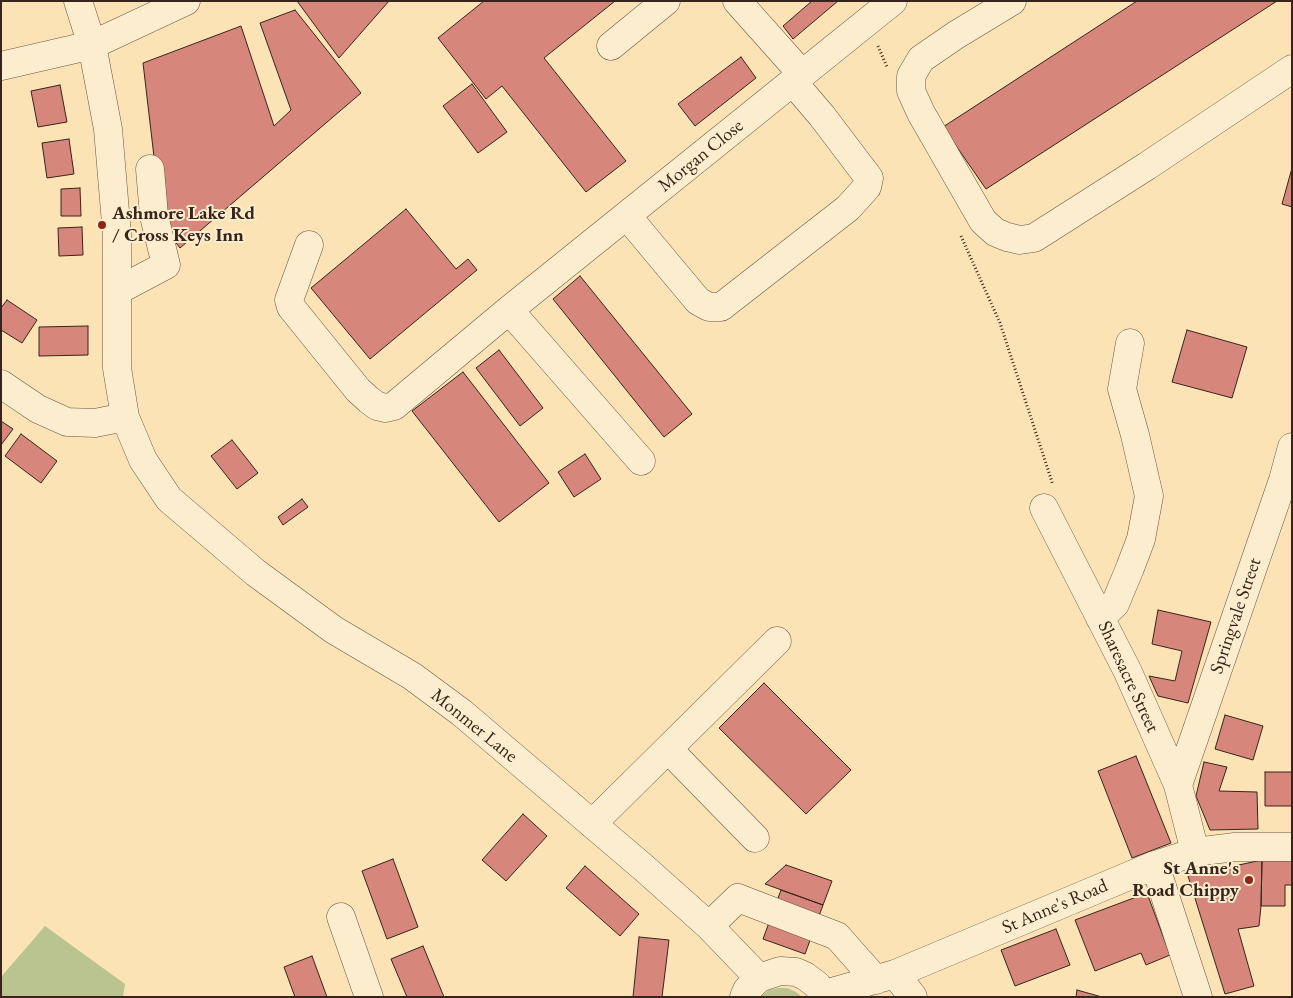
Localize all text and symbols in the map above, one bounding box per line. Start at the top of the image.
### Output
street label: Morgan Close [654,115,748,197]
place label: Ashmore Lake Rd / Cross Keys Inn [112,203,255,247]
marker: Ashmore Lake Rd / Cross Keys Inn [96,219,108,231]
street label: Springvale Street [1206,555,1266,677]
street label: Sharesacre Street [1092,618,1164,736]
street label: Monmer Lane [426,684,522,768]
place label: St Anne's Road Chippy [1132,858,1239,902]
street label: St Anne's Road [999,874,1111,940]
marker: St Anne's Road Chippy [1243,874,1255,886]

